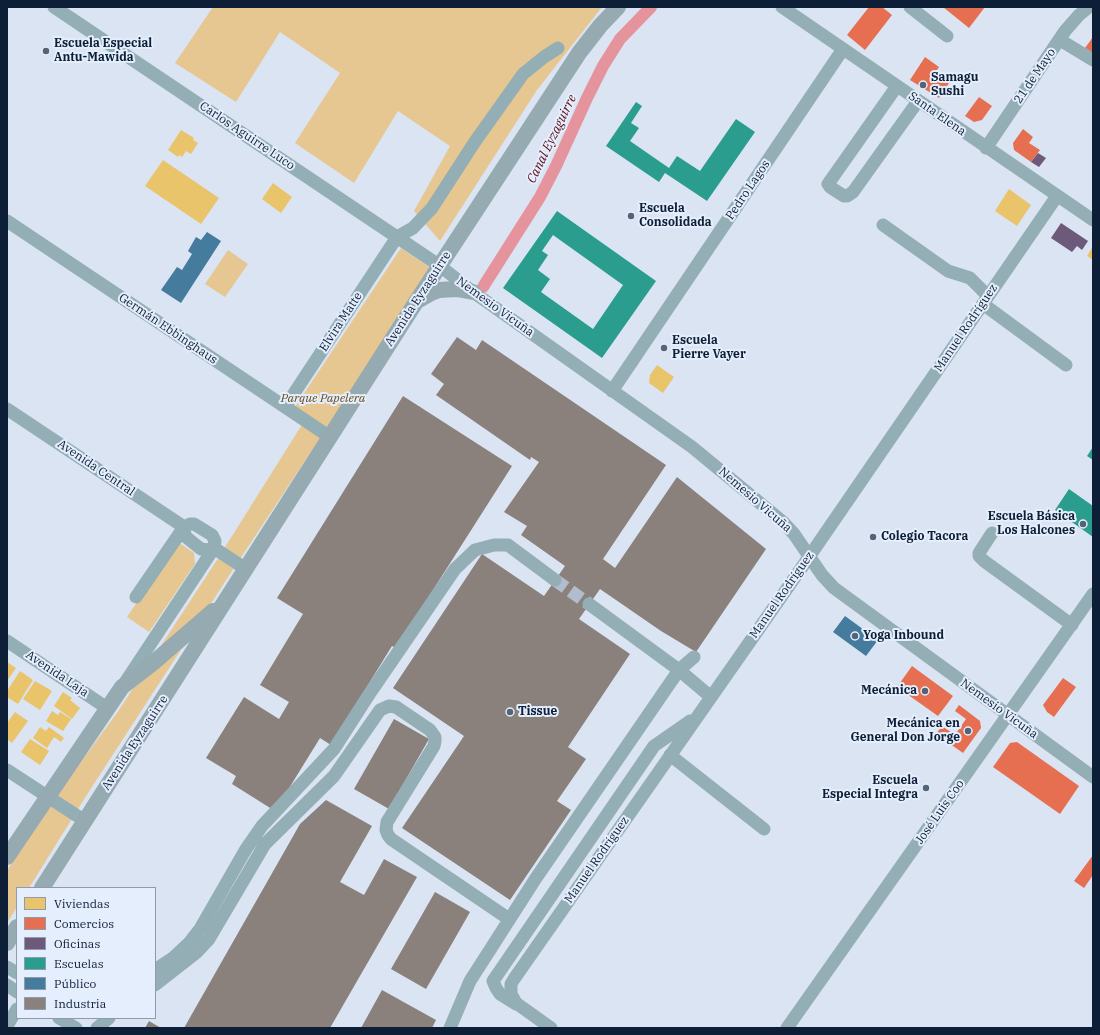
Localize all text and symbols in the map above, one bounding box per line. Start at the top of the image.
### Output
place label: Escuela Especial Antu-Mawida [54,37,152,65]
marker: Escuela Especial Antu-Mawida [41,46,51,56]
street label: 21 de Mayo [1011,46,1059,106]
place label: Samagu Sushi [931,71,979,99]
marker: Samagu Sushi [918,80,928,90]
street label: Santa Elena [906,89,968,139]
water label: Canal Eyzaguirre [524,92,580,186]
street label: Carlos Aguirre Luco [197,99,297,173]
street label: Pedro Lagos [723,158,773,222]
place label: Escuela Consolidada [639,202,712,230]
marker: Escuela Consolidada [626,211,636,221]
street label: Avenida Eyzaguirre [382,249,454,349]
street label: Nemesio Vicuña [454,274,536,340]
street label: Manuel Rodríguez [931,281,1001,375]
street label: Elvira Matte [316,290,366,354]
street label: Germán Ebbinghaus [116,291,220,367]
place label: Escuela Pierre Vayer [672,334,746,362]
marker: Escuela Pierre Vayer [659,343,669,353]
park label: Parque Papelera [281,392,365,406]
street label: Avenida Central [55,437,137,499]
street label: Nemesio Vicuña [716,464,794,536]
place label: Escuela Básica Los Halcones [988,510,1075,538]
marker: Escuela Básica Los Halcones [1078,519,1088,529]
place label: Colegio Tacora [881,530,968,544]
marker: Colegio Tacora [868,532,878,542]
street label: Manuel Rodríguez [747,549,817,641]
place label: Yoga Inbound [863,629,944,643]
marker: Yoga Inbound [850,631,860,641]
street label: Avenida Laja [23,648,91,700]
street label: Nemesio Vicuña [958,676,1040,742]
place label: Mecánica [861,684,917,698]
marker: Mecánica [920,686,930,696]
street label: Avenida Eyzaguirre [99,693,171,793]
place label: Tissue [518,705,557,719]
marker: Tissue [505,707,515,717]
place label: Mecánica en General Don Jorge [851,717,960,745]
marker: Mecánica en General Don Jorge [963,726,973,736]
place label: Escuela Especial Integra [822,774,918,802]
street label: José Luis Coo [912,777,968,847]
marker: Escuela Especial Integra [921,783,931,793]
street label: Manuel Rodríguez [562,814,632,906]
legend [16,887,156,1019]
text: Viviendas [54,896,110,911]
text: Comercios [54,916,114,931]
text: Oficinas [54,936,100,951]
text: Escuelas [54,956,104,971]
text: Público [54,976,96,991]
text: Industria [54,996,106,1011]

